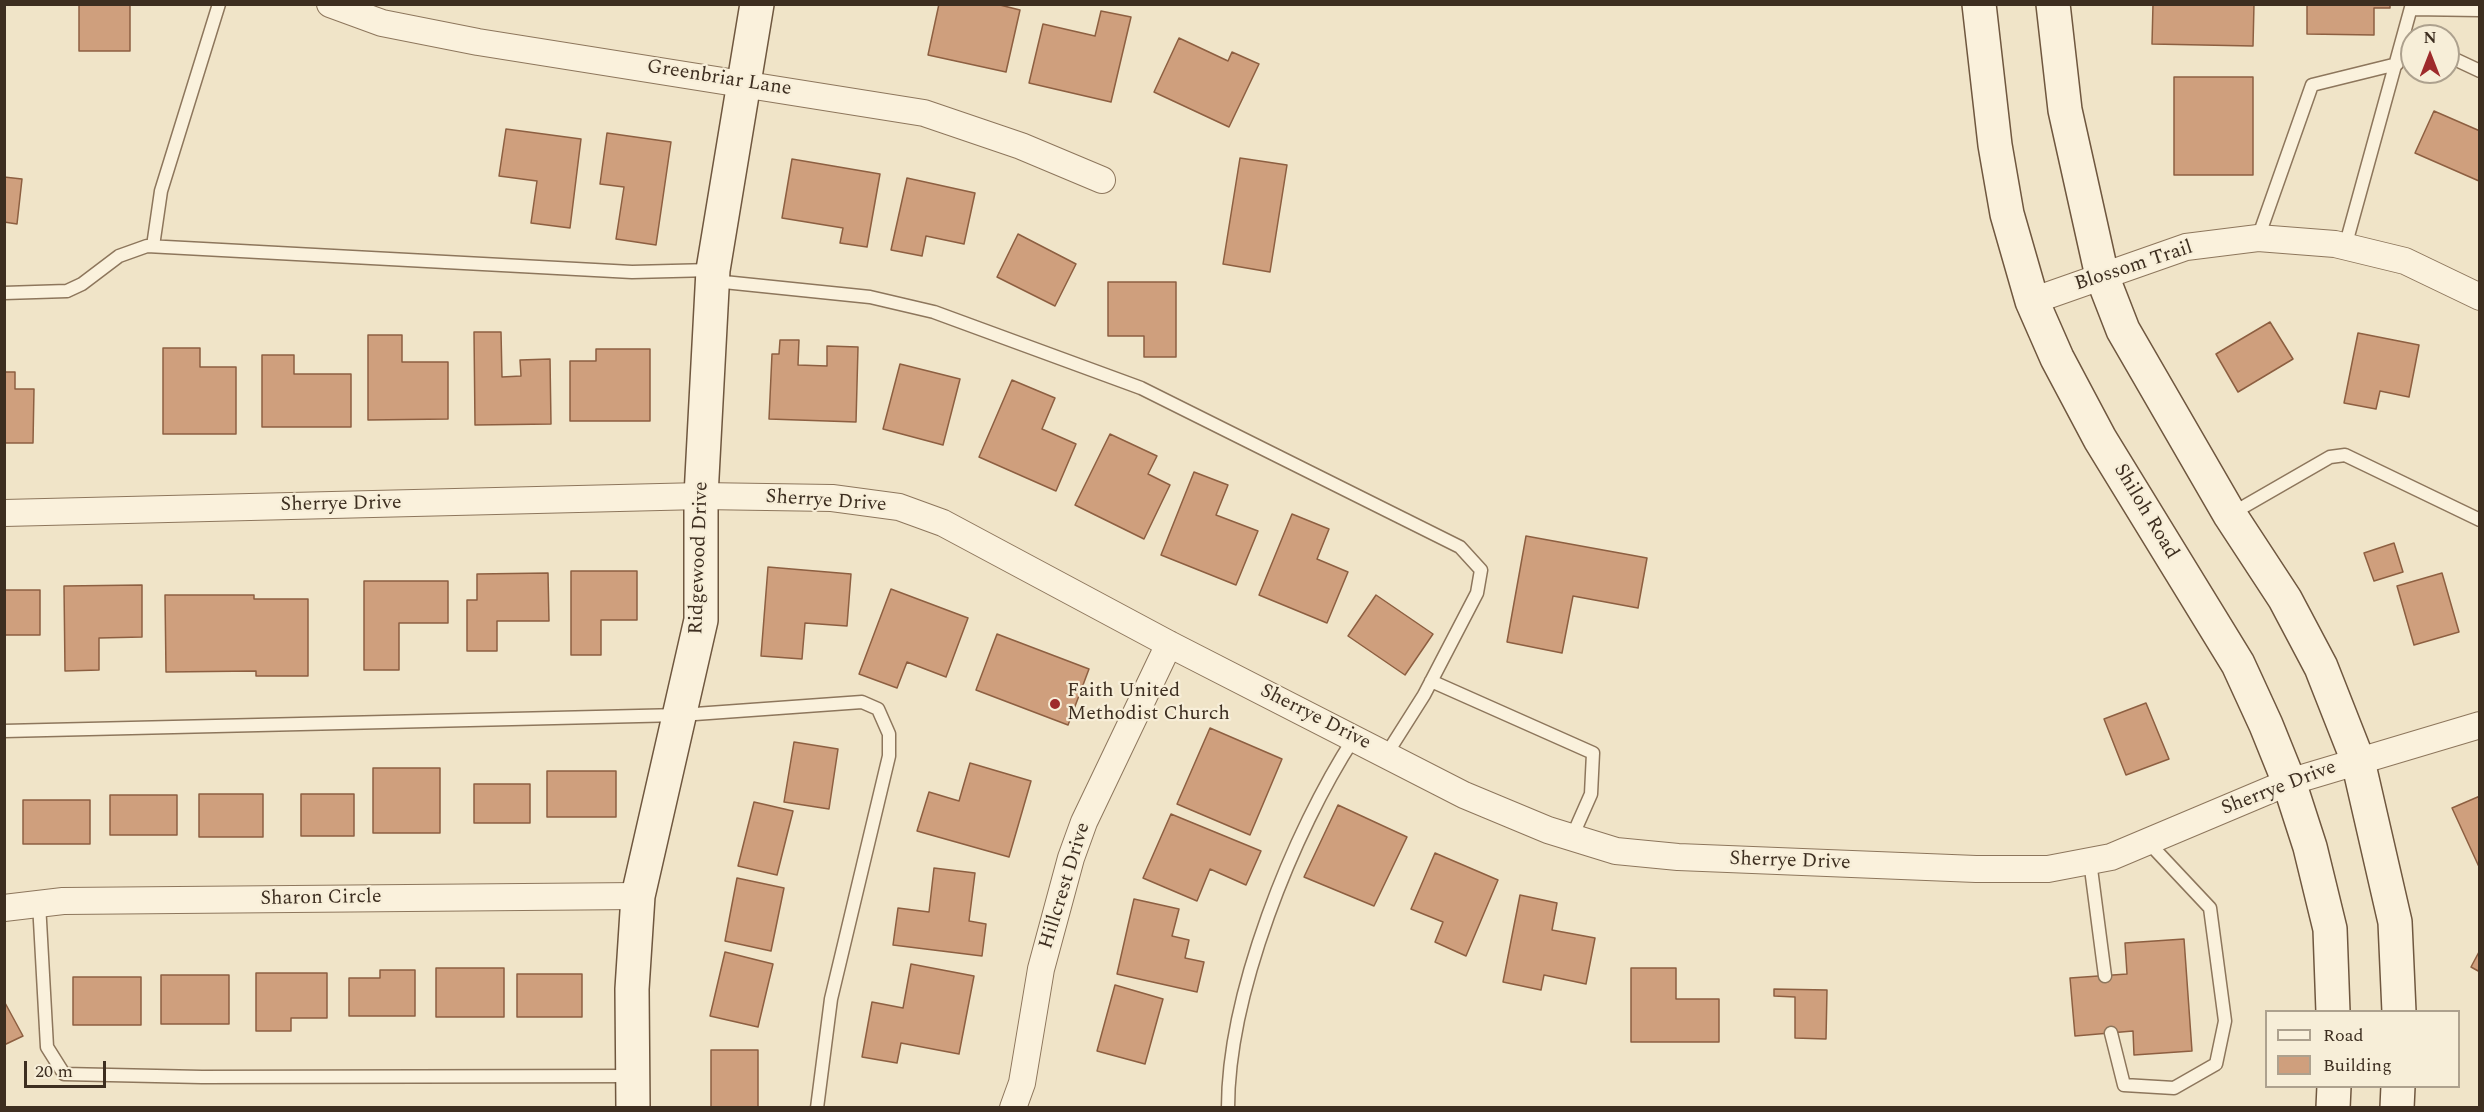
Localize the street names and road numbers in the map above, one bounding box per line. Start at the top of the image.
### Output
street label: Greenbriar Lane [645,56,793,102]
street label: Blossom Trail [2072,237,2196,297]
street label: Shiloh Road [2107,460,2183,564]
street label: Ridgewood Drive [685,481,715,635]
street label: Sherrye Drive [765,486,887,518]
street label: Sherrye Drive [280,492,402,518]
street label: Sherrye Drive [1256,680,1374,756]
street label: Sherrye Drive [2218,756,2340,822]
street label: Hillcrest Drive [1035,820,1097,952]
street label: Sherrye Drive [1729,848,1851,876]
street label: Sharon Circle [260,886,382,912]

